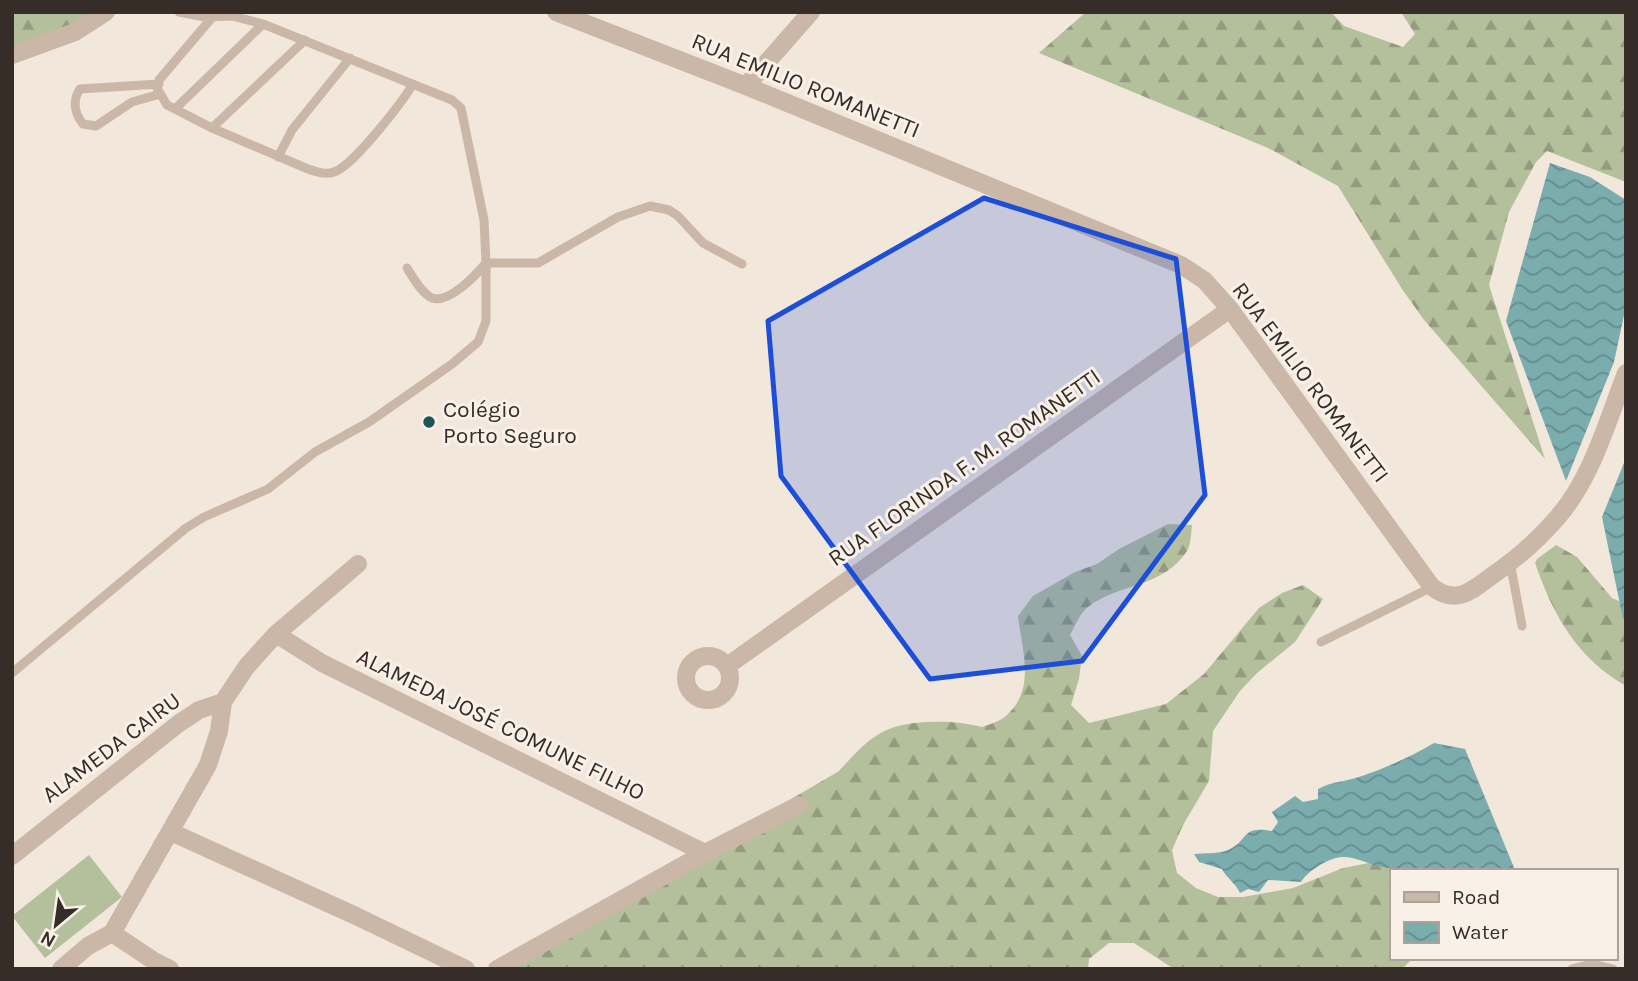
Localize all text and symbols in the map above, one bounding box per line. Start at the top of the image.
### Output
street label: RUA EMILIO ROMANETTI [688,27,924,144]
street label: RUA EMILIO ROMANETTI [1226,277,1395,488]
street label: RUA FLORINDA F. M. ROMANETTI [823,363,1106,572]
place label: Colégio Porto Seguro [443,396,577,449]
marker: Colégio Porto Seguro [421,414,437,430]
street label: ALAMEDA JOSÉ COMUNE FILHO [352,643,649,806]
street label: ALAMEDA CAIRU [37,687,186,808]
legend [1390,869,1617,960]
text: Road [1452,885,1500,909]
north arrow [21,890,91,960]
text: Water [1452,920,1508,944]
text: N [37,926,60,952]

